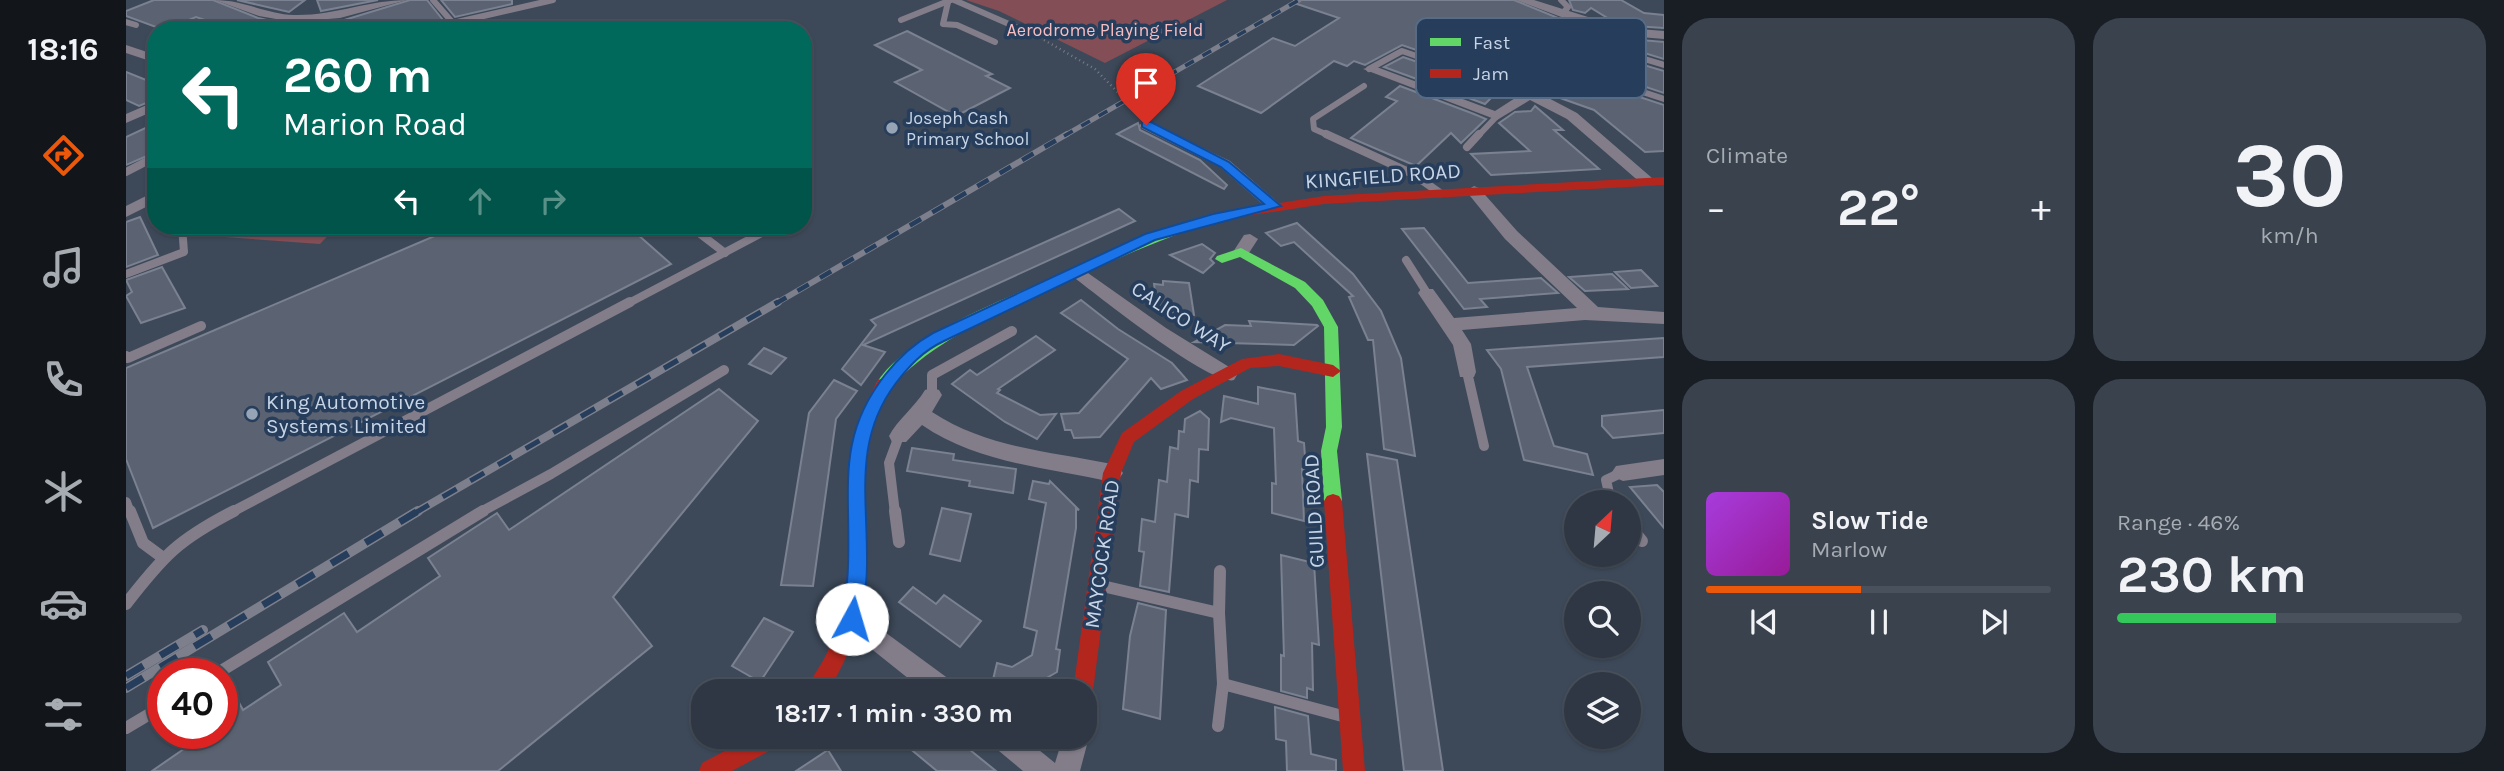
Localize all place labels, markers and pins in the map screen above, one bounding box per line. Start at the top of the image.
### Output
pin [1116,53,1176,125]
place label: Joseph Cash Primary School [906,107,1030,150]
marker: Joseph Cash Primary School [884,120,900,136]
place label: King Automotive Systems Limited [266,390,427,438]
marker: King Automotive Systems Limited [244,406,260,422]

